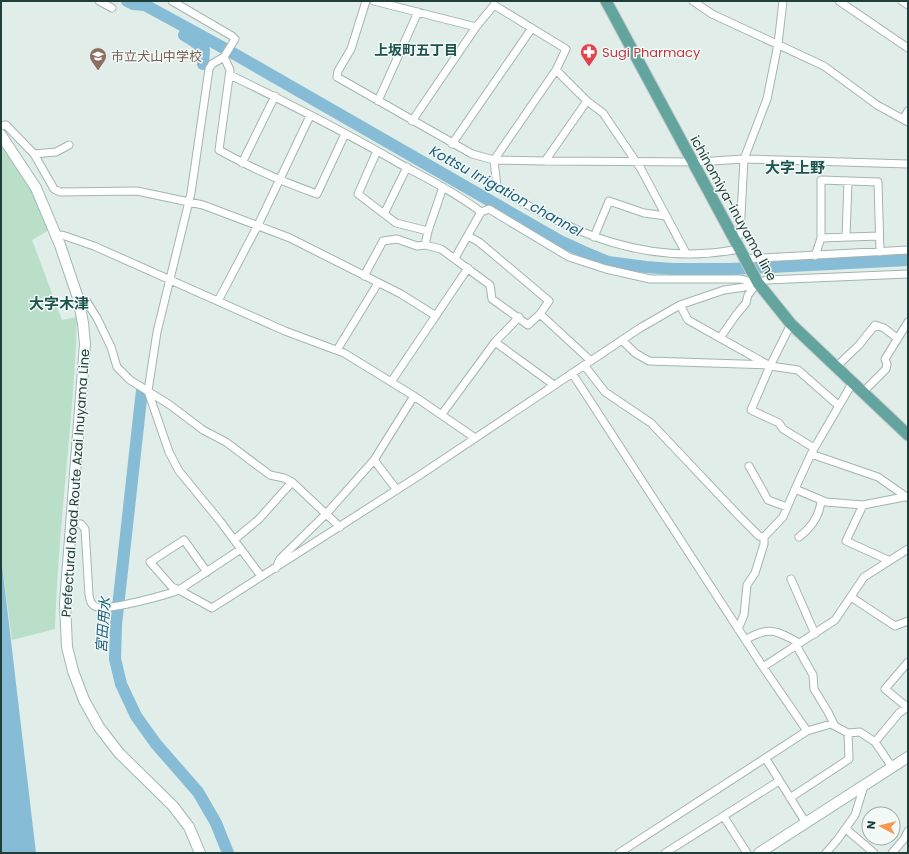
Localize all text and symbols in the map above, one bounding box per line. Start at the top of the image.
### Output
district label: 上坂町五丁目 [374,40,458,60]
pharmacy icon: Sugi Pharmacy [579,42,599,67]
place label: Sugi Pharmacy [602,43,701,62]
school or university icon: 市立犬山中学校 [88,46,108,71]
place label: 市立犬山中学校 [111,47,202,66]
street label: ichinomiya-inuyama line [686,132,782,284]
water label: Kottsu Irrigation channel [426,141,586,242]
district label: 大字上野 [765,157,825,178]
district label: 大字木津 [29,293,89,314]
street label: Prefectural Road Route Azai Inuyama Line [57,348,94,618]
water label: 宮田用水 [91,594,115,654]
north arrow [861,806,901,846]
text: N [863,820,880,830]

